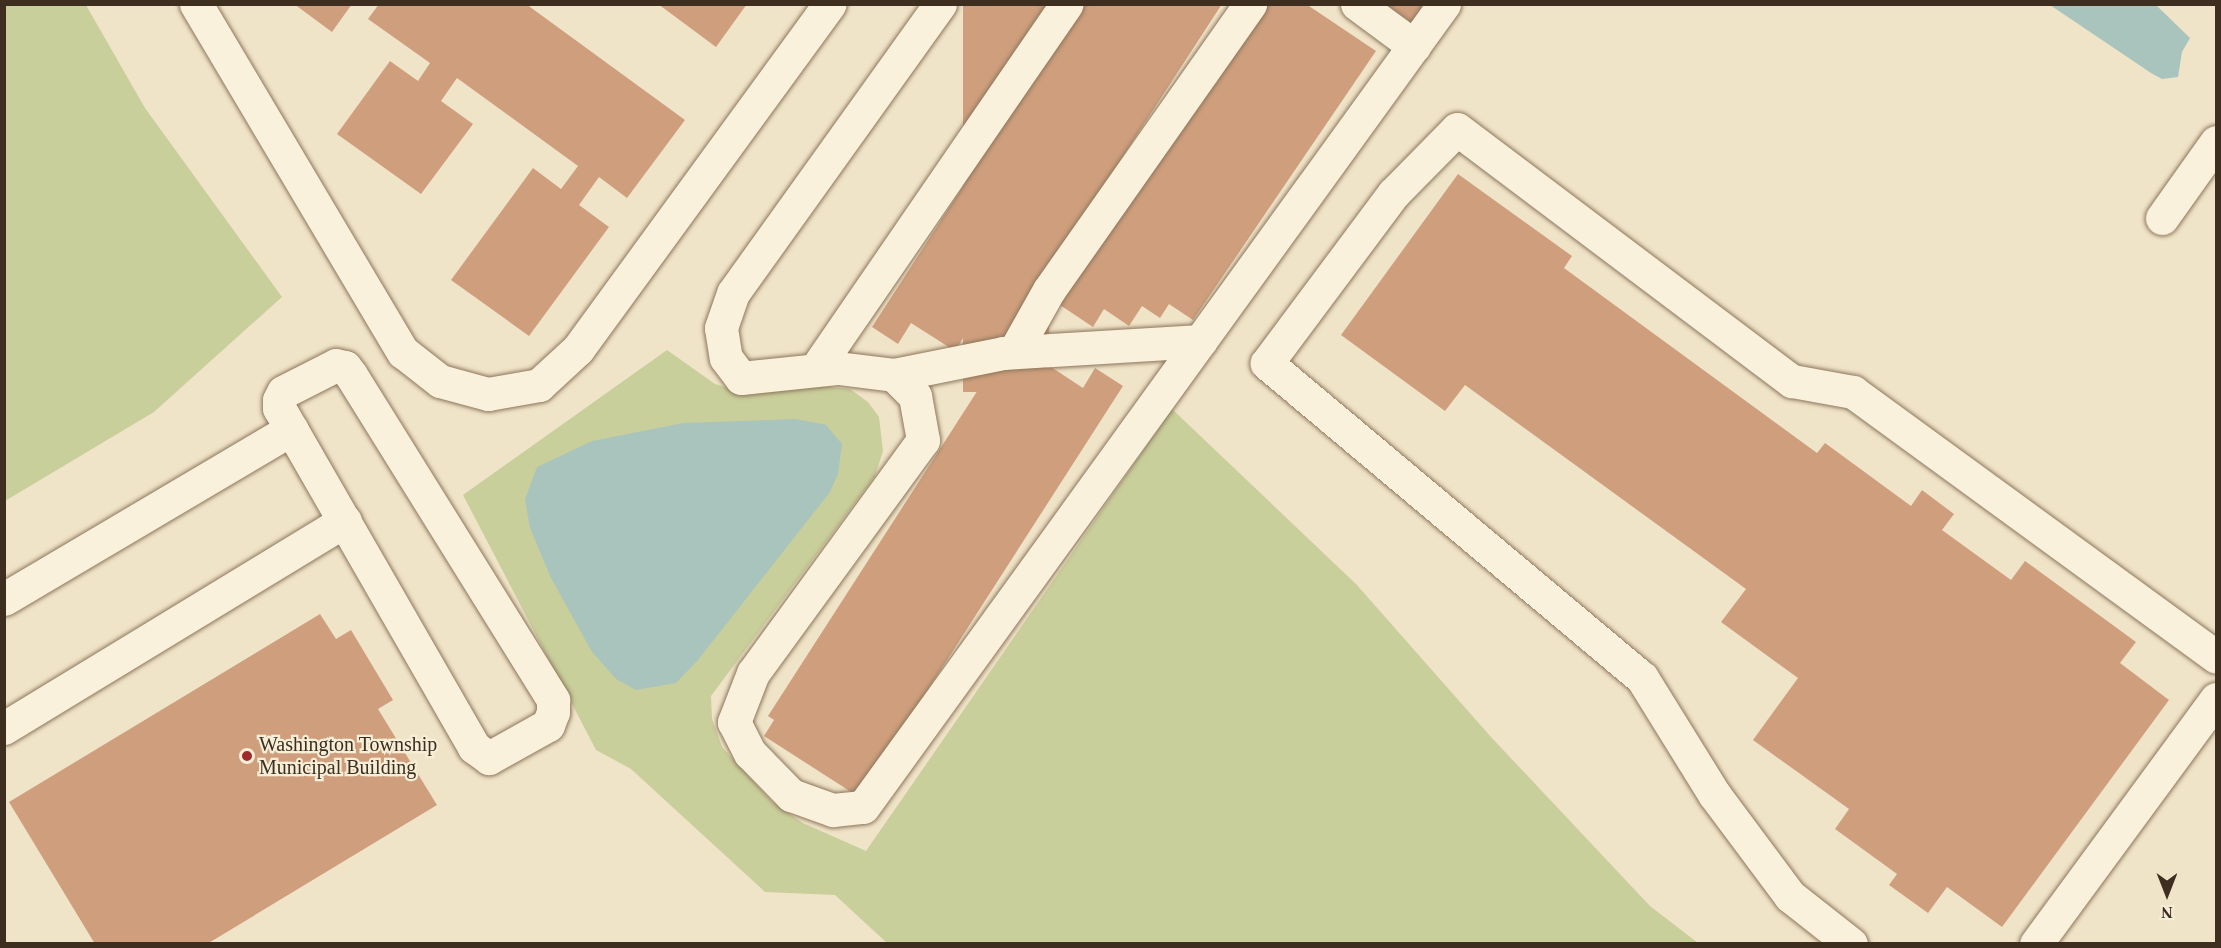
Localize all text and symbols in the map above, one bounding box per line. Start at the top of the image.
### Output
place label: Washington Township Municipal Building [259,732,438,779]
marker: Washington Township Municipal Building [240,749,254,763]
north arrow [2137,864,2197,924]
text: N [2161,904,2173,921]

